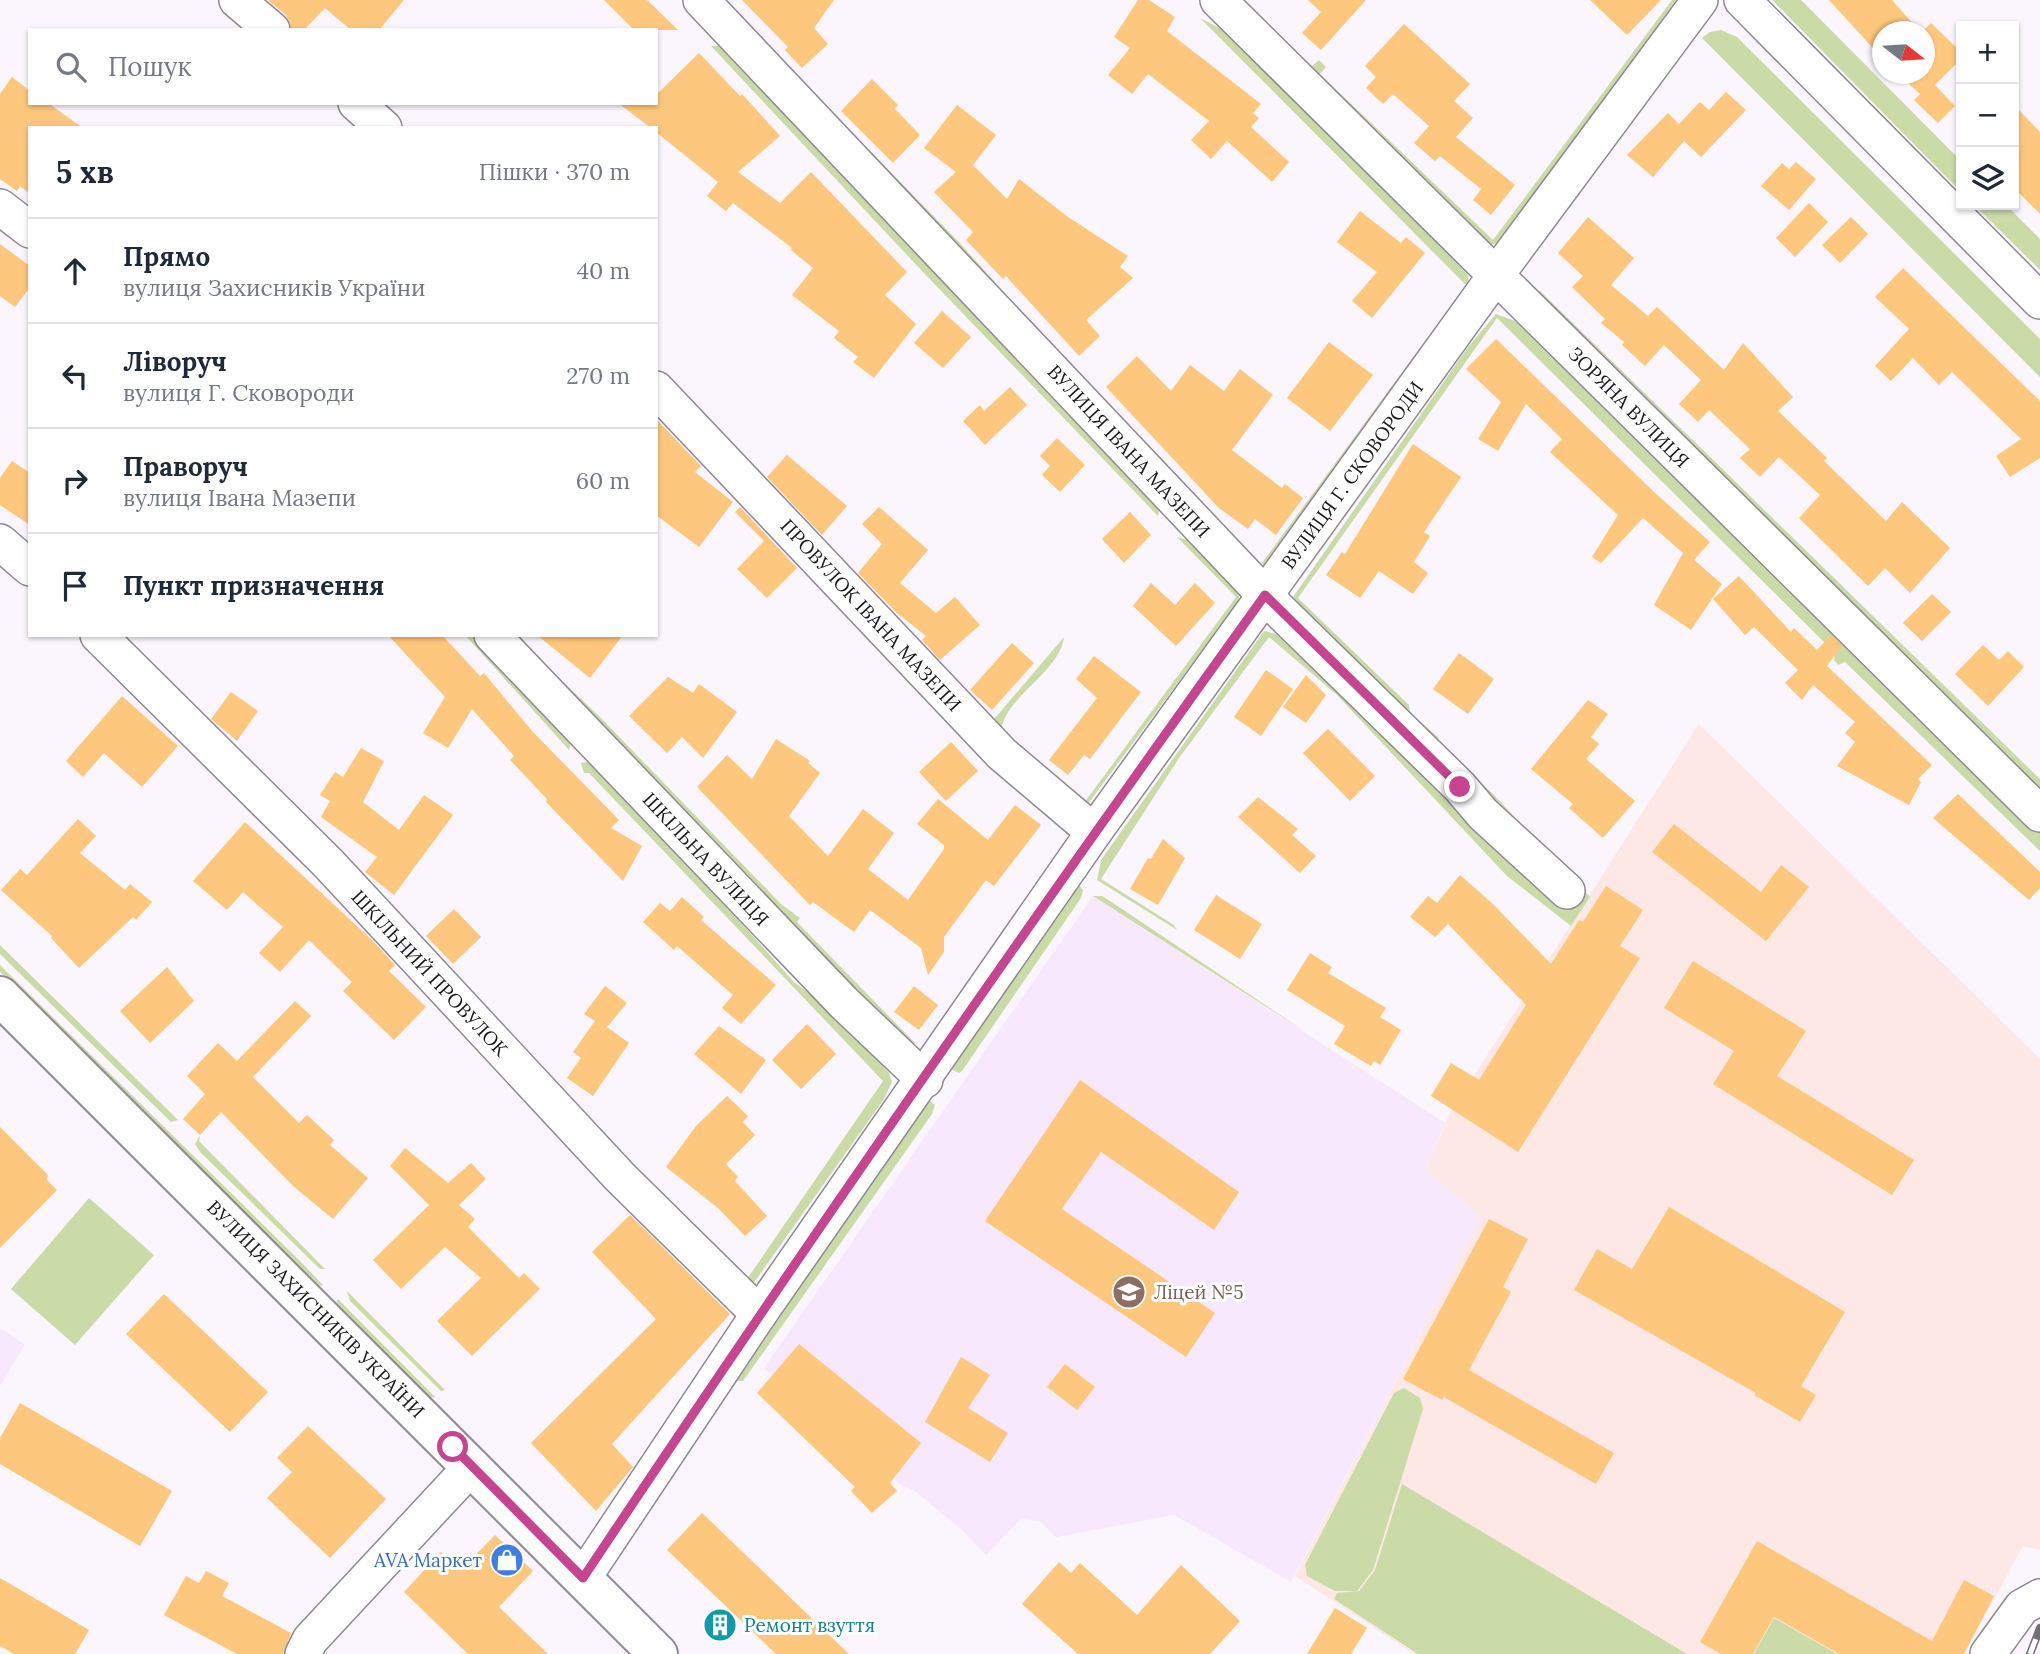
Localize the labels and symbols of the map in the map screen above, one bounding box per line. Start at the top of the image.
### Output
north arrow [1872,21,1935,84]
street label: ЗОРЯНА ВУЛИЦЯ [1563,341,1695,473]
street label: ВУЛИЦЯ ІВАНА МАЗЕПИ [1043,360,1215,542]
street label: ВУЛИЦЯ Г. СКОВОРОДИ [1276,377,1428,573]
street label: ПРОВУЛОК ІВАНА МАЗЕПИ [775,514,967,716]
route end [1444,771,1475,802]
street label: ШКІЛЬНА ВУЛИЦЯ [638,787,774,931]
street label: ШКІЛЬНИЙ ПРОВУЛОК [347,885,513,1061]
street label: ВУЛИЦЯ ЗАХИСНИКІВ УКРАЇНИ [202,1195,430,1423]
school or university icon: Ліцей №5 [1110,1273,1148,1311]
place label: Ліцей №5 [1154,1280,1244,1304]
route start [437,1431,468,1462]
shop icon: AVA Маркет [488,1541,526,1579]
place label: AVA Маркет [373,1548,482,1572]
building icon: Ремонт взуття [701,1606,739,1644]
place label: Ремонт взуття [744,1613,875,1637]

